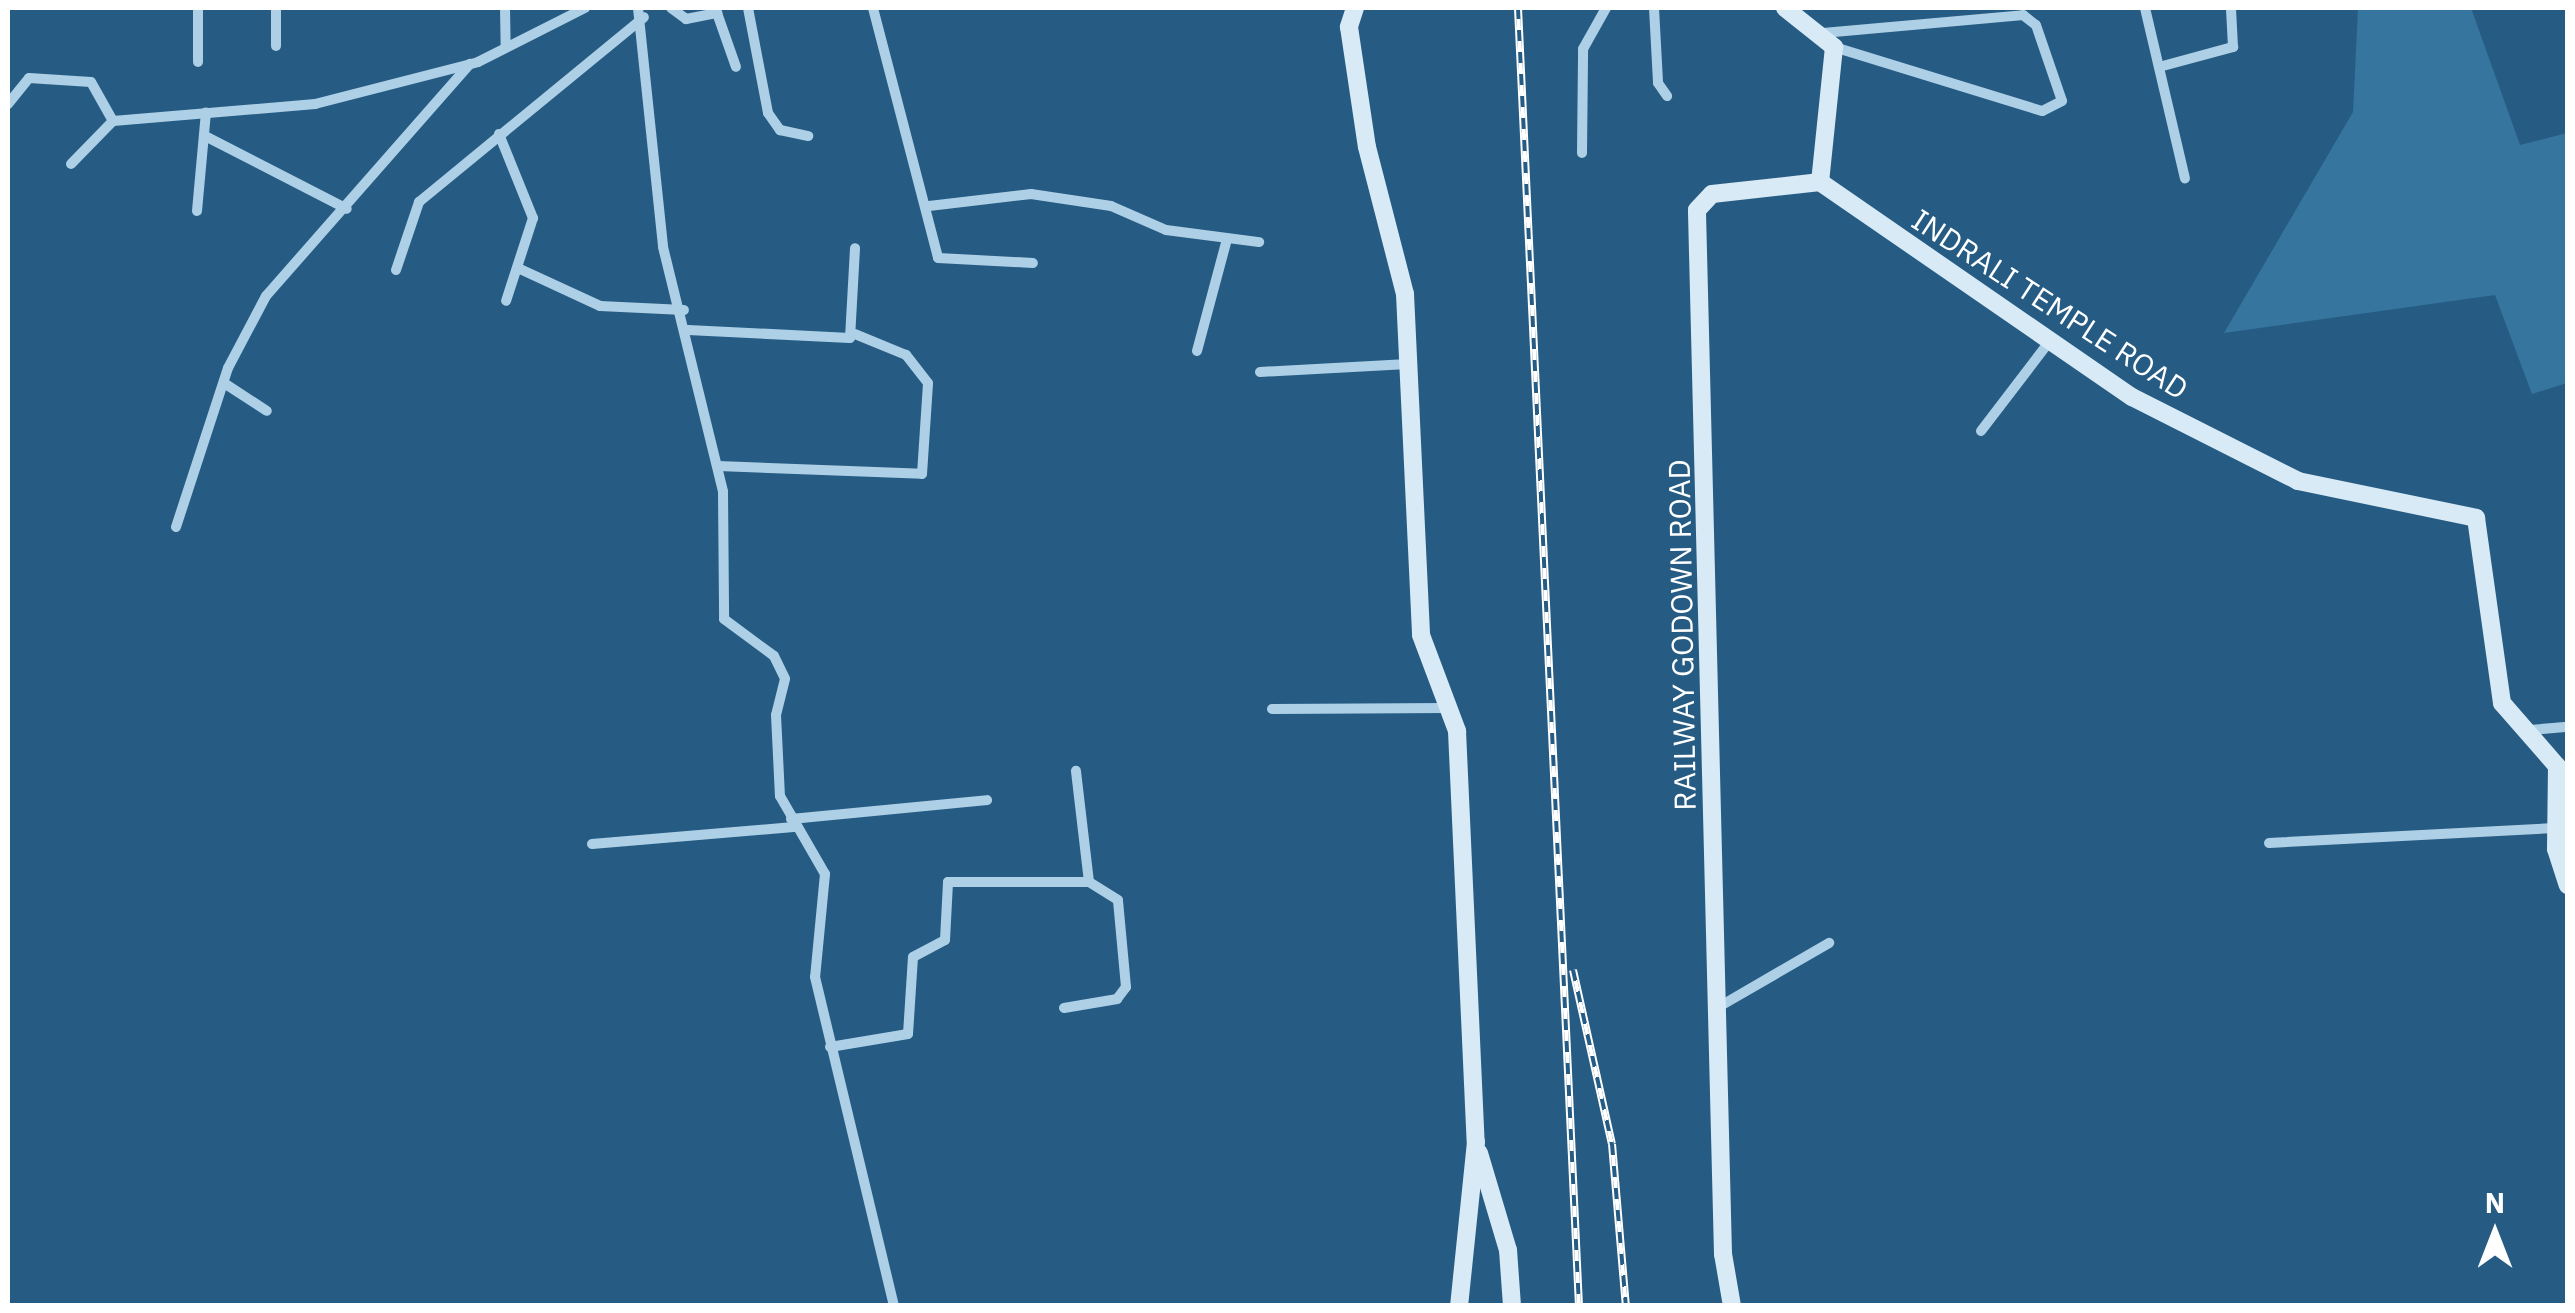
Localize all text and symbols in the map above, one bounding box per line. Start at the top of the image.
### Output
street label: INDRALI TEMPLE ROAD [1905,201,2195,407]
street label: RAILWAY GODOWN ROAD [1661,459,1703,811]
north arrow [2445,1183,2545,1283]
text: N [2485,1184,2505,1221]

